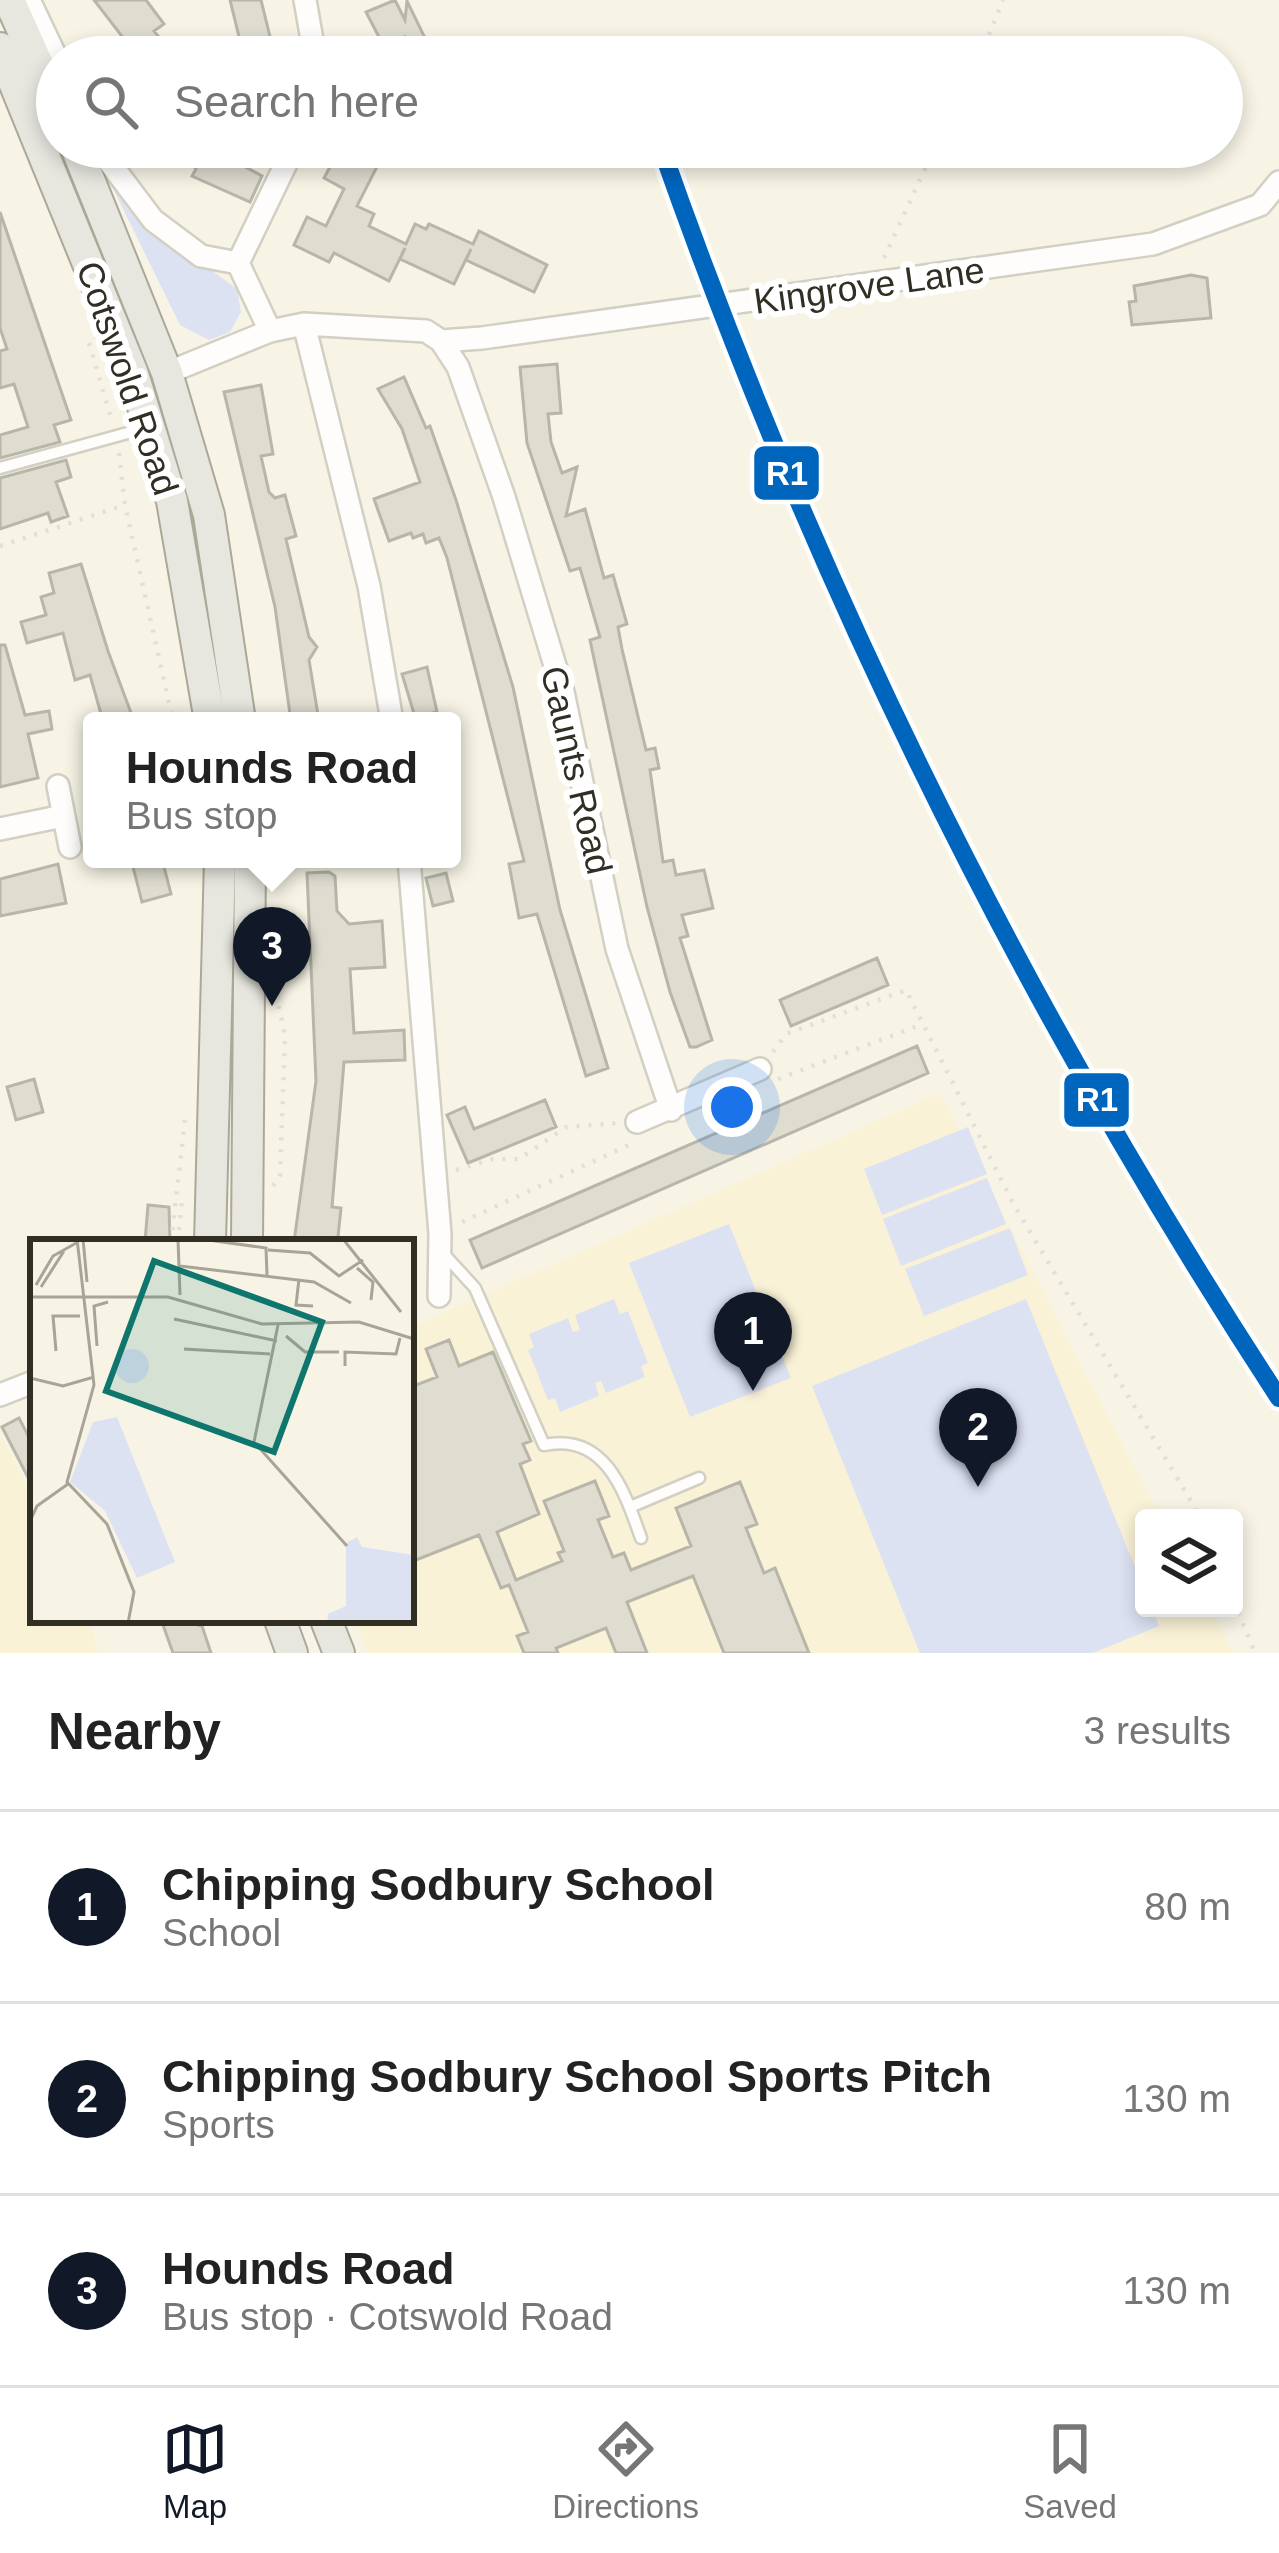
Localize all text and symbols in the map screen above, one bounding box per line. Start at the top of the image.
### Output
search box [36,36,1243,168]
icon: search [78,69,144,135]
text: Search here [174,76,419,127]
street label: Kingrove Lane [751,249,987,322]
street label: Cotswold Road [68,256,187,500]
line badge: R1 [752,444,821,502]
text: R1 [766,455,808,492]
street label: Gaunts Road [533,662,620,878]
popup [83,712,461,868]
text: Hounds Road [126,742,418,793]
text: Bus stop [126,794,278,837]
pin: 3 [233,907,311,1006]
line badge: R1 [1062,1071,1131,1129]
your location [702,1077,762,1137]
text: R1 [1076,1081,1118,1118]
inset map [30,1239,414,1623]
pin: 1 [714,1292,792,1391]
pin: 2 [939,1388,1017,1487]
map controls [1135,1509,1243,1617]
button: layers [1135,1509,1243,1617]
text: Nearby [48,1703,221,1760]
text: 3 results [1084,1709,1231,1752]
text: Chipping Sodbury School [162,1859,714,1910]
text: 1 [76,1885,98,1928]
text: 80 m [1144,1885,1231,1928]
text: School [162,1911,281,1954]
text: Chipping Sodbury School Sports Pitch [162,2051,992,2102]
text: 2 [76,2077,98,2120]
text: 130 m [1123,2077,1231,2120]
text: Sports [162,2103,275,2146]
text: Hounds Road [162,2243,454,2294]
text: 3 [76,2269,98,2312]
text: 130 m [1123,2269,1231,2312]
text: Bus stop · Cotswold Road [162,2295,613,2338]
tab: Map [162,2416,228,2526]
tab: Directions [552,2416,699,2526]
tab: Saved [1023,2416,1117,2526]

